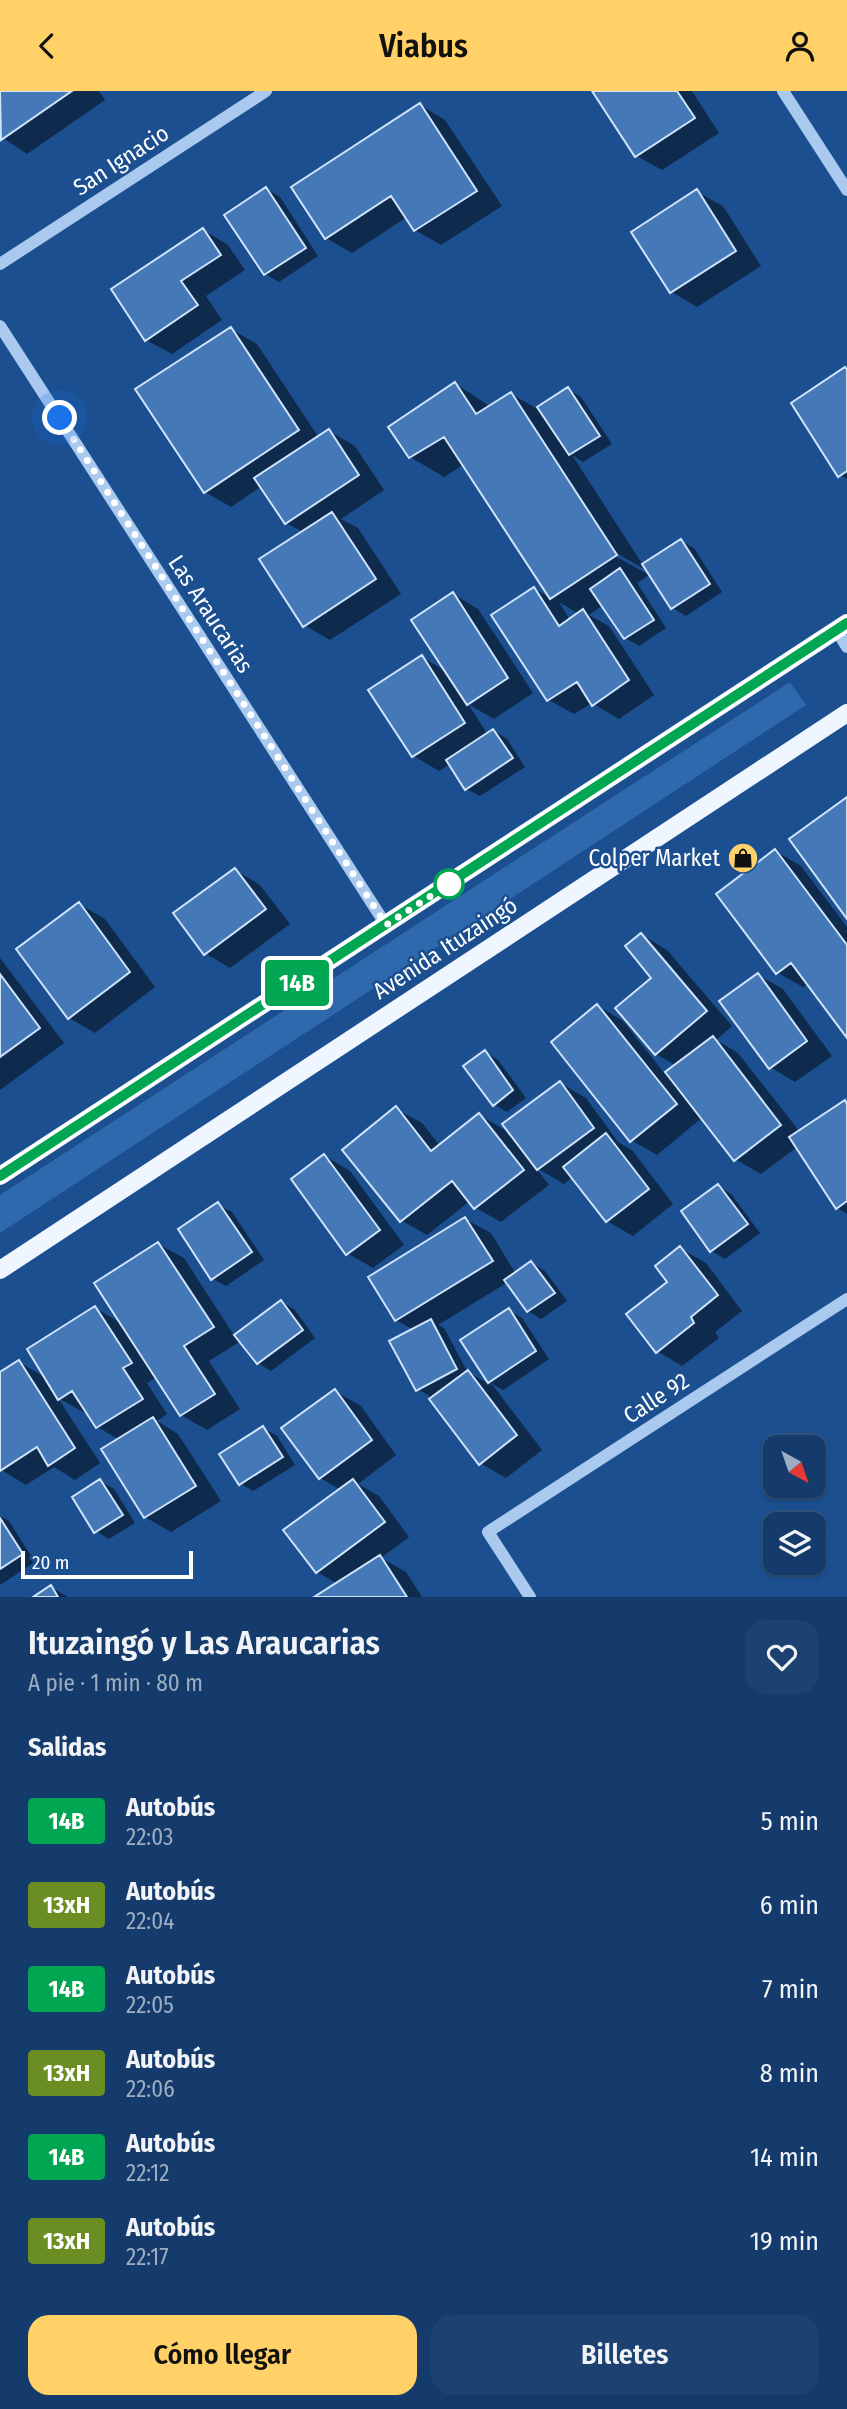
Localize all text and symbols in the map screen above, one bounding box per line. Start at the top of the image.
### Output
icon: back [28,27,66,65]
text: Viabus [379,27,468,65]
icon: person [781,27,819,65]
street label: San Ignacio [68,119,174,201]
your location [42,400,77,435]
street label: Las Araucarias [163,550,260,678]
shop icon: Colper Market [726,841,760,875]
place label: Colper Market [589,844,720,872]
unlabelled marker [434,869,464,899]
street label: Avenida Ituzaingó [367,891,523,1005]
line badge: 14B [257,960,337,1006]
text: 14B [279,969,315,997]
street label: Calle 92 [618,1367,694,1429]
north arrow [763,1435,826,1498]
map controls [763,1435,826,1575]
button: layers [763,1512,826,1575]
scale bar [21,1548,192,1580]
text: 20 m [32,1551,69,1574]
button: heart [745,1620,819,1694]
text: Ituzaingó y Las Araucarias [28,1623,380,1663]
text: A pie · 1 min · 80 m [28,1669,203,1697]
text: Salidas [28,1732,106,1763]
text: Autobús [126,1792,215,1823]
text: 5 min [761,1806,819,1837]
text: 14B [49,1807,84,1835]
text: 22:03 [126,1823,173,1851]
text: Autobús [126,1876,215,1907]
text: 6 min [760,1890,819,1921]
text: 13xH [43,1891,90,1919]
text: 22:04 [126,1907,174,1935]
text: Autobús [126,1960,215,1991]
text: 7 min [762,1974,819,2005]
text: 14B [49,1975,84,2003]
text: 22:05 [126,1991,174,2019]
text: Autobús [126,2044,215,2075]
text: 8 min [760,2058,819,2089]
text: 13xH [43,2059,90,2087]
text: 22:06 [126,2075,175,2103]
text: Autobús [126,2128,215,2159]
text: 14 min [750,2142,819,2173]
text: 14B [49,2143,84,2171]
text: 22:12 [126,2159,169,2187]
text: Autobús [126,2212,215,2243]
text: 19 min [750,2226,819,2257]
text: 13xH [43,2227,90,2255]
text: 22:17 [126,2243,169,2271]
button: Cómo llegar [28,2315,417,2395]
button: Billetes [431,2315,819,2395]

